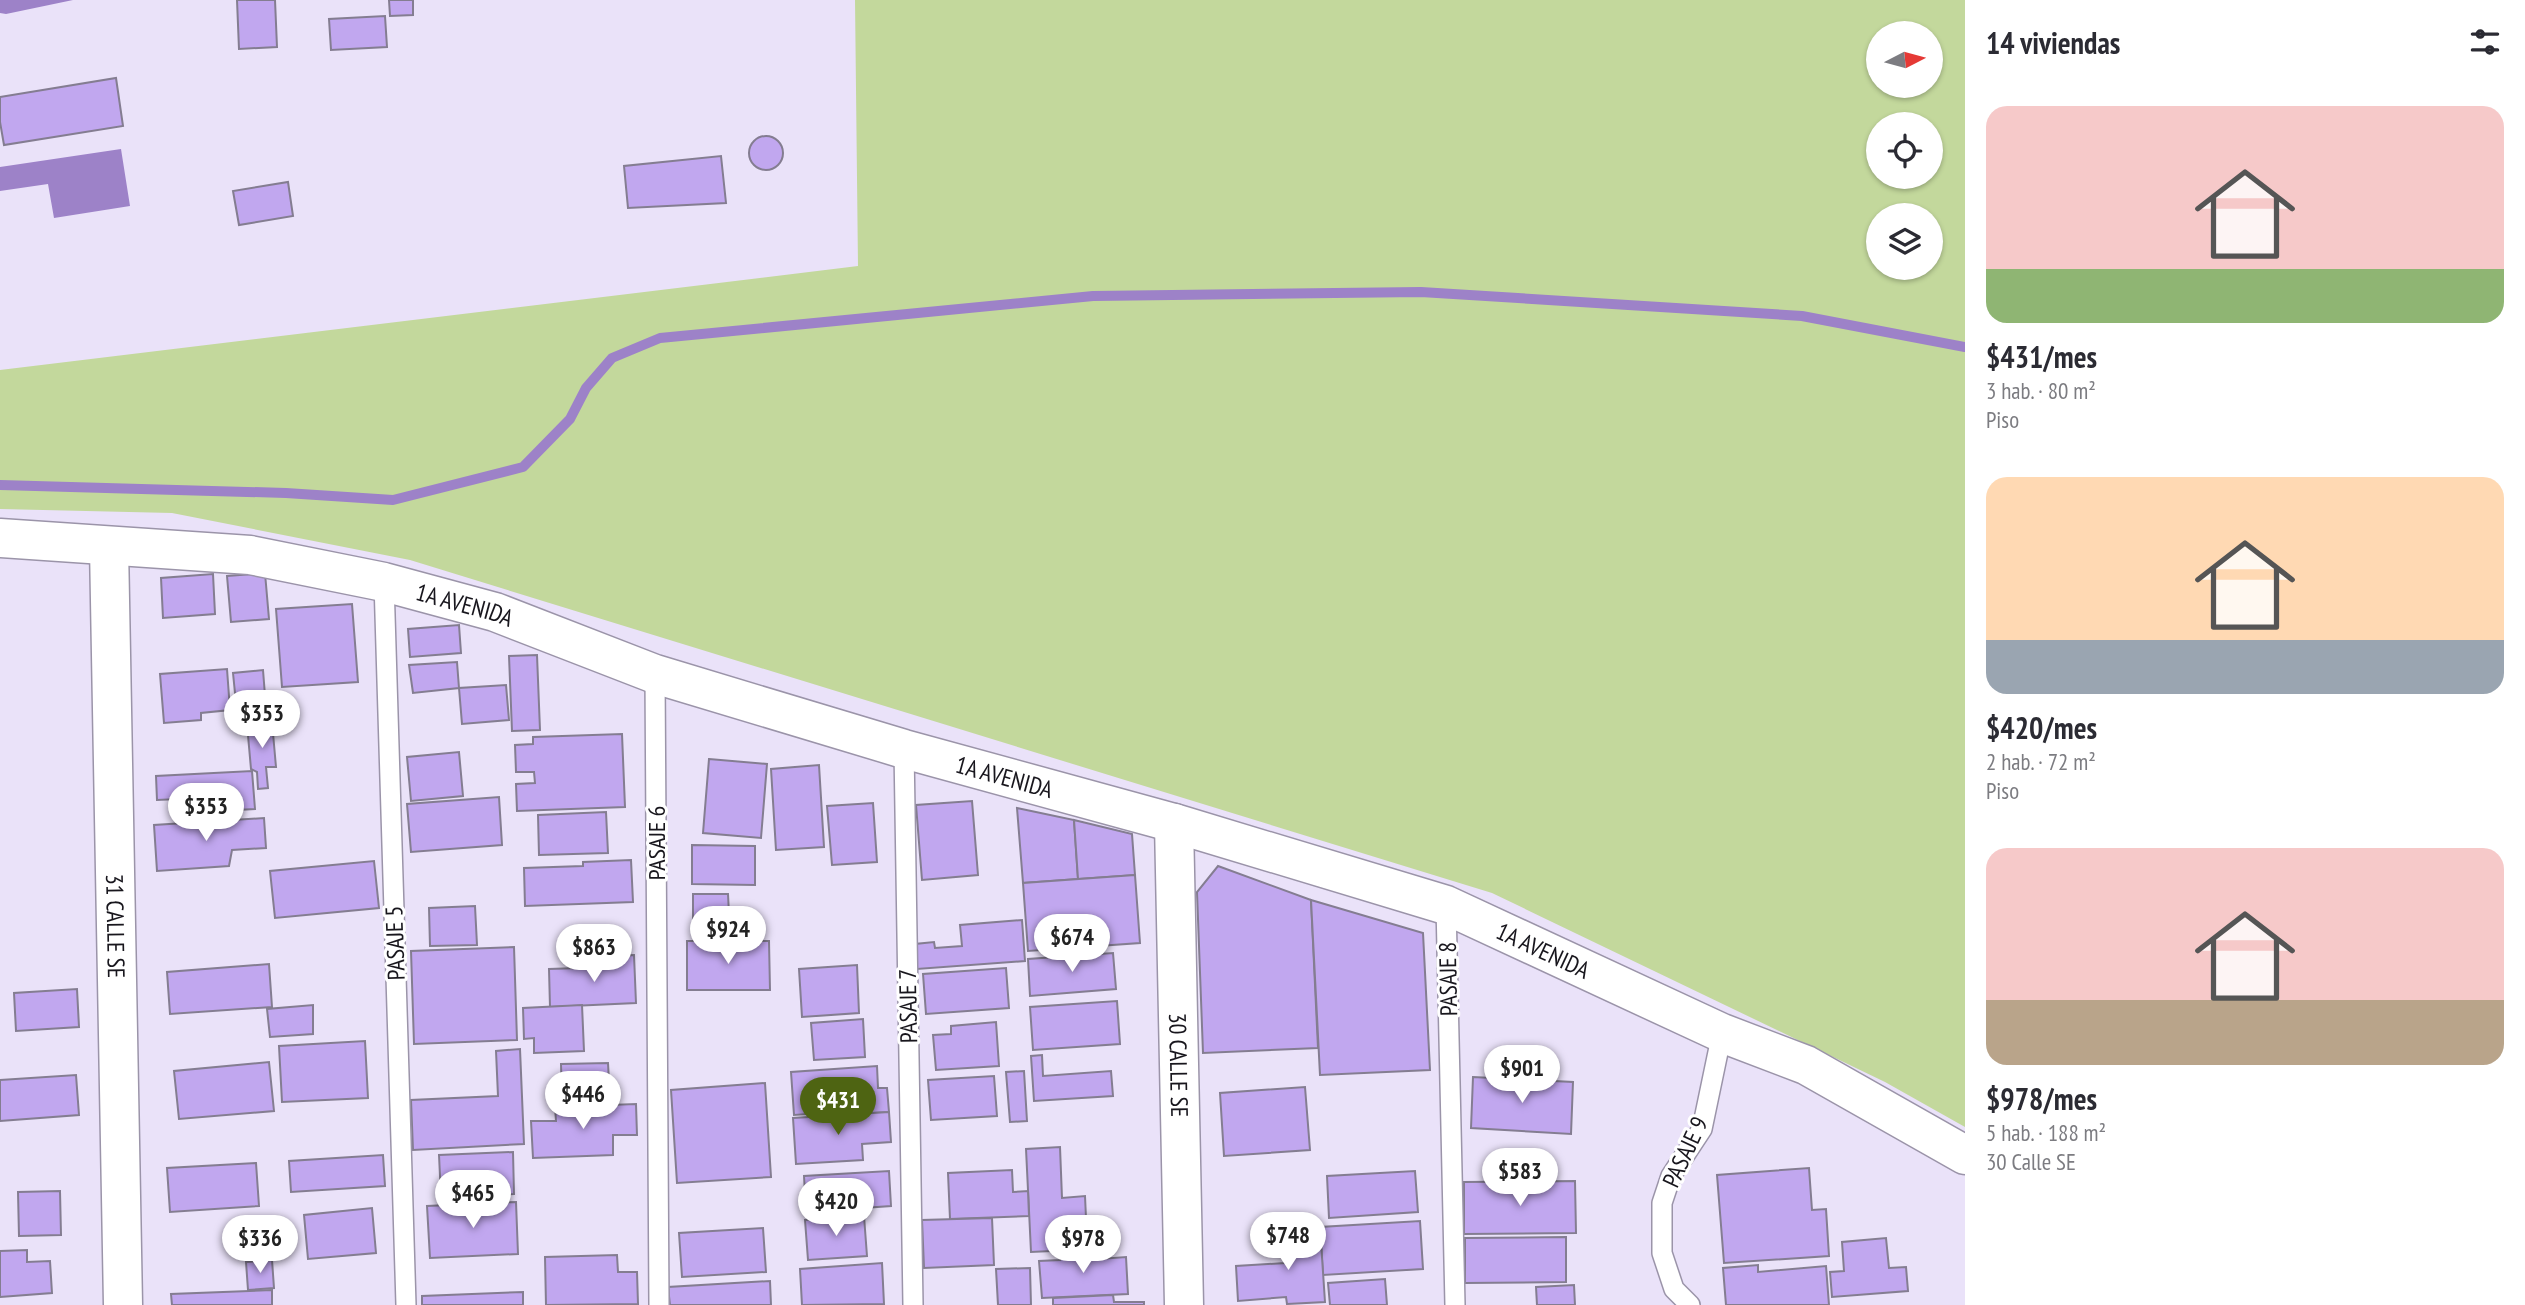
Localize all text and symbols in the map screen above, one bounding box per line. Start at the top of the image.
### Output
north arrow [1866,21,1942,98]
map controls [1866,21,1943,280]
text: 14 viviendas [1986,23,2120,62]
icon: filters [2466,23,2504,61]
button: locate [1866,112,1943,189]
icon: home [2182,151,2308,277]
button: layers [1866,203,1943,280]
text: $431/mes [1986,337,2097,376]
text: 3 hab. · 80 m² [1986,376,2096,405]
text: Piso [1986,405,2019,434]
icon: home [2182,522,2308,648]
street label: 1A AVENIDA [413,576,519,633]
pin: $353 [221,690,303,750]
text: $353 [240,698,284,727]
text: $420/mes [1986,708,2097,747]
text: 2 hab. · 72 m² [1986,747,2096,776]
street label: 1A AVENIDA [952,748,1057,805]
text: Piso [1986,776,2019,805]
pin: $353 [165,784,247,843]
text: $353 [184,791,228,820]
street label: PASAJE 6 [641,806,672,880]
street label: 31 CALLE SE [100,873,132,978]
icon: home [2182,893,2308,1019]
street label: PASAJE 5 [378,905,412,981]
pin: $924 [687,906,769,966]
text: $924 [706,914,750,943]
pin: $674 [1031,914,1113,974]
street label: 1A AVENIDA [1491,915,1595,985]
text: $674 [1050,922,1094,951]
pin: $863 [553,925,635,984]
text: $863 [572,932,616,961]
street label: PASAJE 8 [1432,941,1464,1017]
street label: PASAJE 7 [892,968,924,1044]
street label: 30 CALLE SE [1162,1012,1196,1117]
pin: $901 [1481,1046,1563,1105]
text: $901 [1500,1053,1544,1082]
pin: $446 [542,1072,624,1131]
pin: $431 [797,1078,879,1137]
text: $446 [561,1079,605,1108]
text: $978/mes [1986,1079,2097,1118]
text: $431 [816,1085,860,1114]
street label: PASAJE 9 [1655,1112,1715,1192]
text: 5 hab. · 188 m² [1986,1118,2106,1147]
text: 30 Calle SE [1986,1147,2076,1176]
pin: $583 [1479,1148,1561,1208]
text: $583 [1498,1156,1542,1185]
pin: $465 [432,1170,514,1230]
text: $465 [451,1178,495,1207]
pin: $420 [795,1178,877,1238]
text: $420 [814,1186,858,1215]
pin: $748 [1247,1212,1329,1272]
pin: $336 [219,1216,301,1275]
pin: $978 [1042,1216,1124,1275]
text: $748 [1266,1220,1310,1249]
text: $336 [238,1223,282,1252]
text: $978 [1061,1223,1105,1252]

